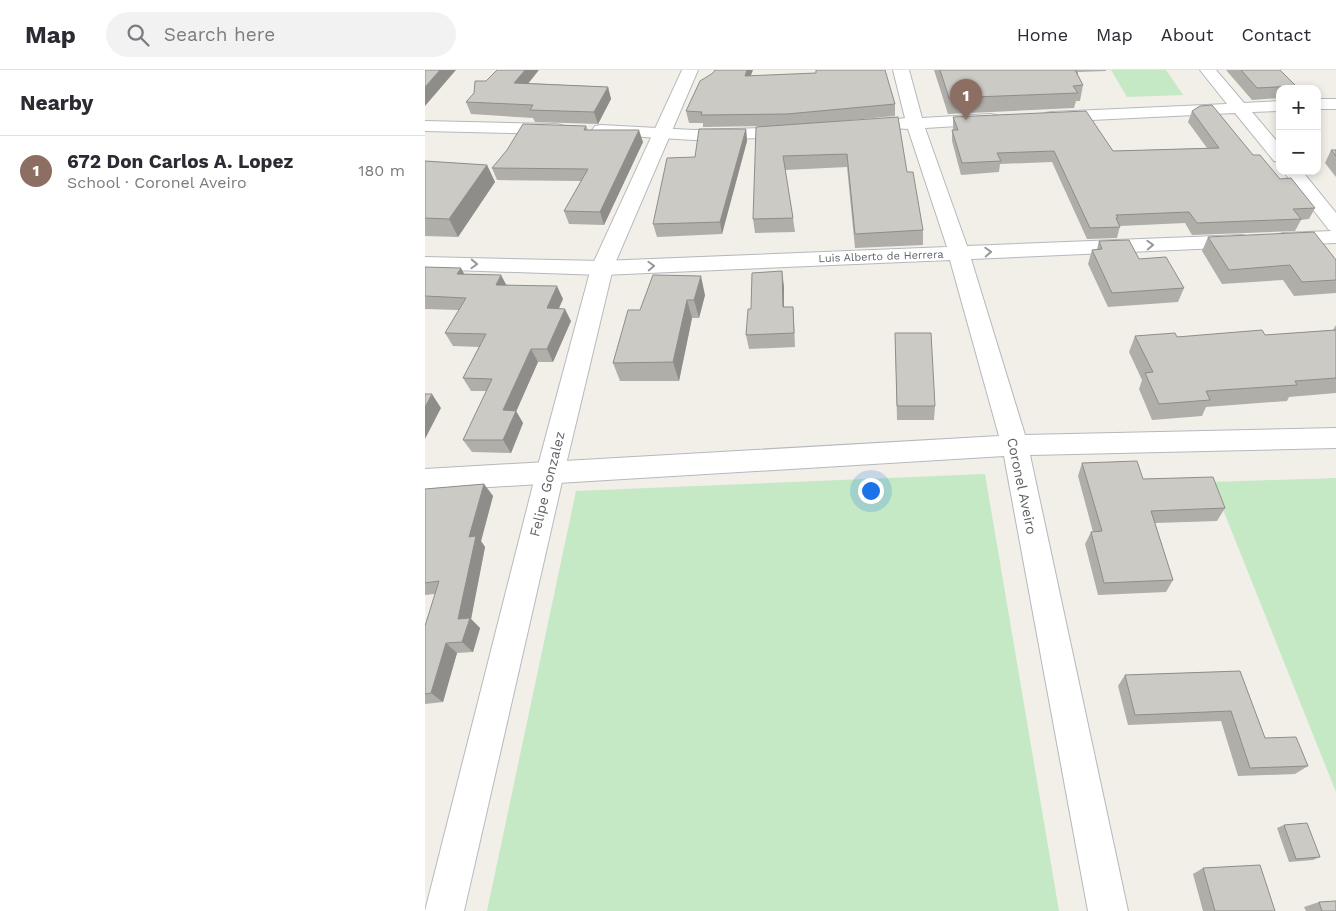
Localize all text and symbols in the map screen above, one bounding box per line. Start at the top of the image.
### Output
search box [106,12,456,57]
text: Map [25,21,76,49]
icon: search [124,21,152,49]
text: Search here [164,23,275,46]
text: Home [1017,24,1068,45]
text: Map [1096,24,1133,45]
text: About [1161,24,1213,45]
text: Contact [1241,24,1311,45]
pin: 1 [950,79,982,120]
map controls [1276,85,1321,175]
button: + [1276,85,1321,130]
text: Nearby [20,90,93,115]
button: − [1276,130,1321,175]
text: 672 Don Carlos A. Lopez [67,150,293,173]
text: 1 [33,161,39,180]
text: 180 m [358,161,405,180]
text: School · Coronel Aveiro [67,173,247,192]
one-way arrow [1146,239,1154,250]
one-way arrow [984,246,992,257]
street label: Luis Alberto de Herrera [818,248,944,265]
one-way arrow [470,259,478,269]
one-way arrow [647,261,655,271]
street label: Felipe Gonzalez [526,430,568,538]
street label: Coronel Aveiro [1004,436,1040,536]
your location [858,478,884,504]

